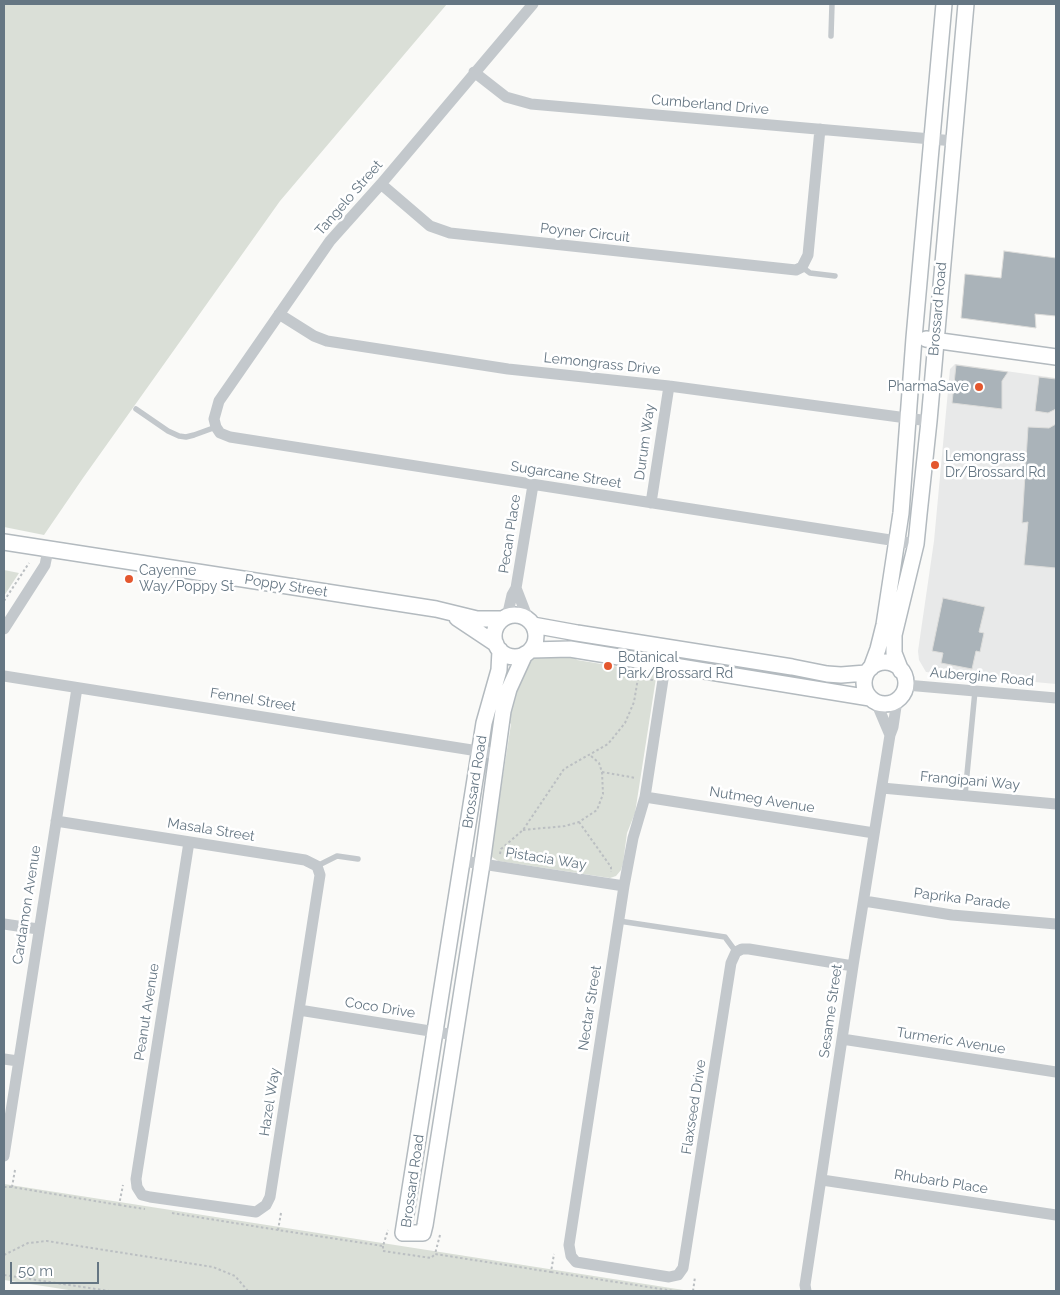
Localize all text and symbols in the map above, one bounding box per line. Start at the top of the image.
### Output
street label: Cumberland Drive [651,91,769,119]
street label: Tangelo Street [312,157,386,239]
street label: Poyner Circuit [539,220,631,246]
street label: Brossard Road [926,261,950,357]
street label: Lemongrass Drive [543,350,661,378]
place label: PharmaSave [888,379,969,395]
marker: PharmaSave [973,381,985,393]
street label: Durum Way [631,403,659,481]
place label: Lemongrass Dr/Brossard Rd [945,449,1046,482]
street label: Sugarcane Street [509,458,623,492]
marker: Lemongrass Dr/Brossard Rd [929,459,941,471]
street label: Pecan Place [495,493,525,575]
place label: Cayenne Way/Poppy St [139,563,234,596]
street label: Poppy Street [243,571,329,601]
marker: Cayenne Way/Poppy St [123,573,135,585]
place label: Botanical Park/Brossard Rd [618,650,733,682]
marker: Botanical Park/Brossard Rd [602,660,614,672]
street label: Aubergine Road [929,664,1035,690]
street label: Fennel Street [209,685,297,715]
street label: Brossard Road [459,734,491,830]
street label: Frangipani Way [919,768,1021,794]
street label: Nutmeg Avenue [708,783,816,817]
street label: Masala Street [166,815,256,845]
street label: Cardamon Avenue [9,844,45,966]
street label: Pistacia Way [504,844,588,874]
street label: Paprika Parade [913,885,1011,913]
street label: Peanut Avenue [131,962,163,1062]
street label: Sesame Street [816,963,846,1059]
street label: Nectar Street [575,964,605,1052]
street label: Coco Drive [344,994,416,1022]
street label: Turmeric Avenue [895,1024,1007,1058]
street label: Flaxseed Drive [678,1058,710,1156]
street label: Hazel Way [256,1067,284,1137]
street label: Brossard Road [398,1133,428,1229]
street label: Rhubarb Place [893,1166,989,1198]
scale bar [12,1252,101,1284]
text: 50 m [18,1262,53,1280]

